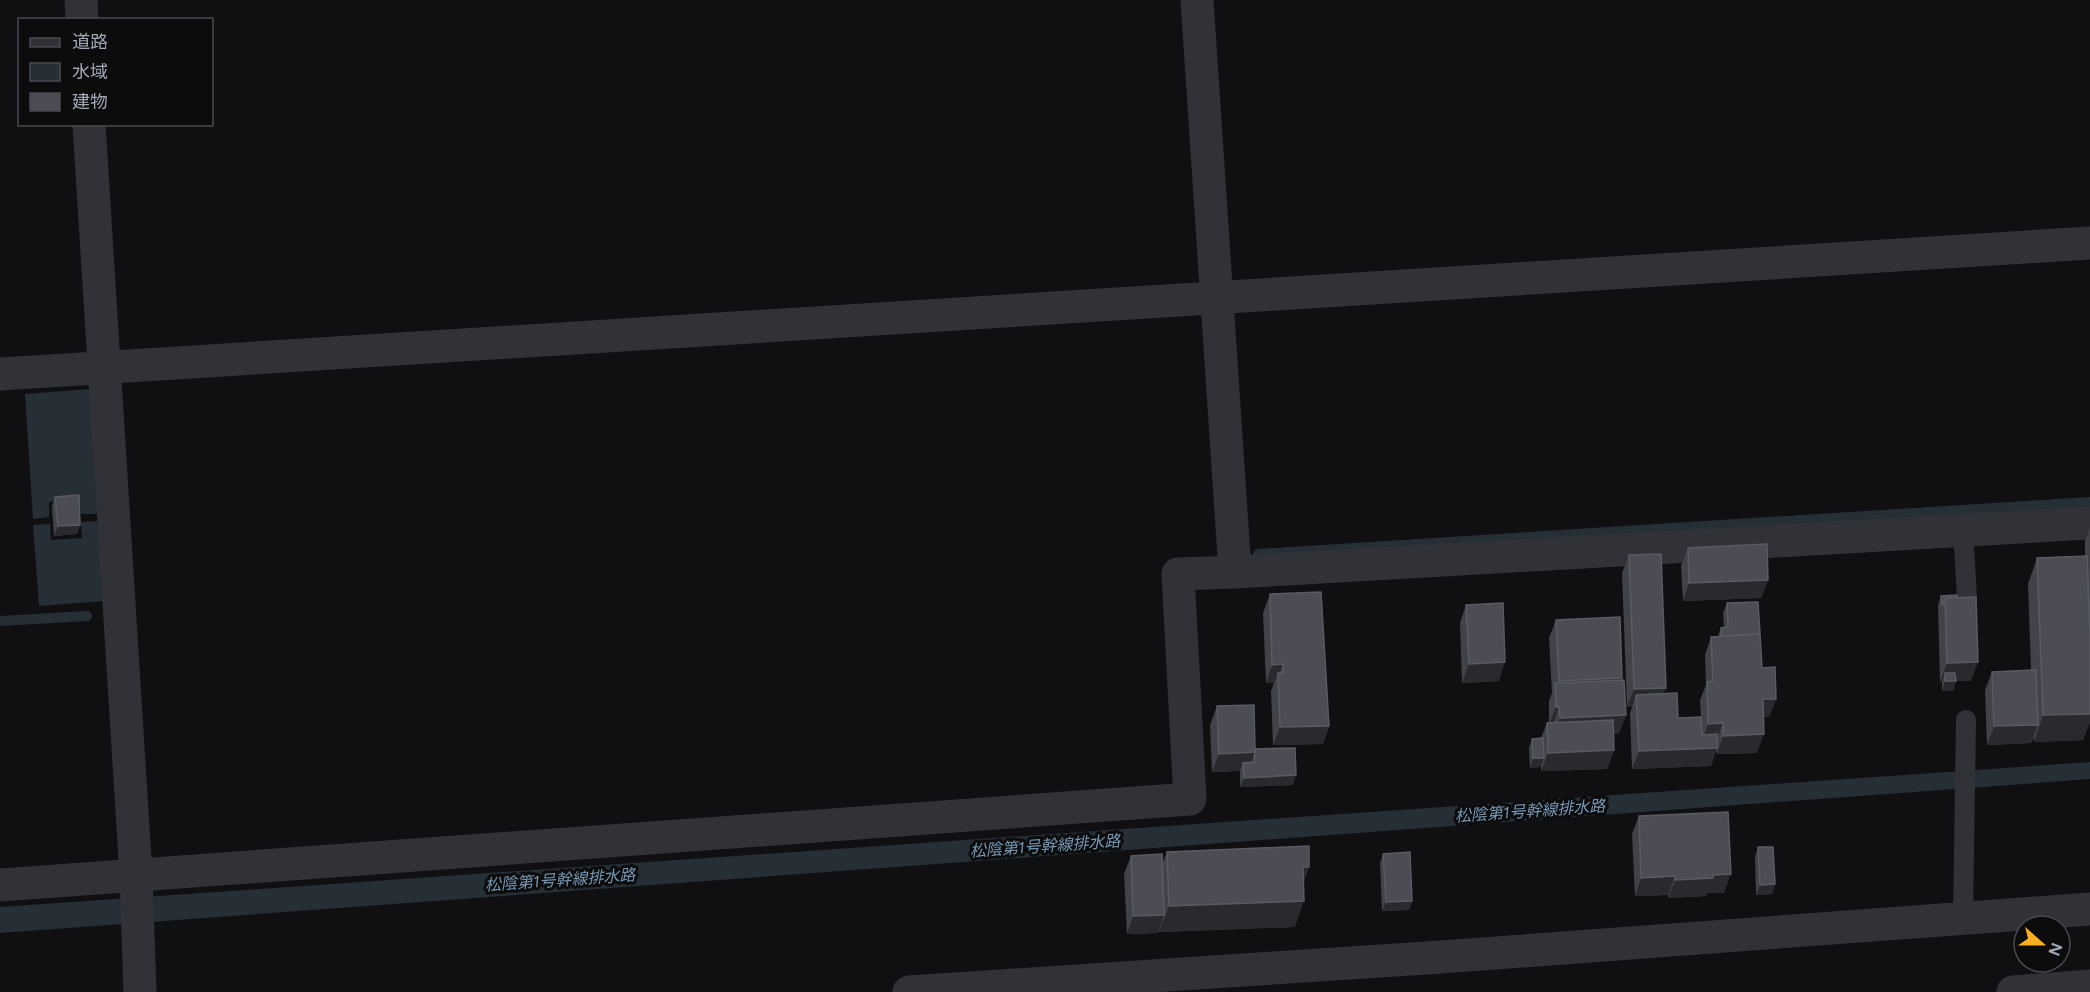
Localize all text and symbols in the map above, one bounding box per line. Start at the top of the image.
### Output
legend [18,18,213,126]
text: 道路 [72,31,108,53]
text: 水域 [72,61,108,83]
text: 建物 [72,91,108,113]
water label: 松陰第1号幹線排水路 [1454,796,1608,826]
water label: 松陰第1号幹線排水路 [969,831,1123,861]
water label: 松陰第1号幹線排水路 [484,865,638,895]
north arrow [2012,914,2072,974]
text: N [2044,940,2067,958]

